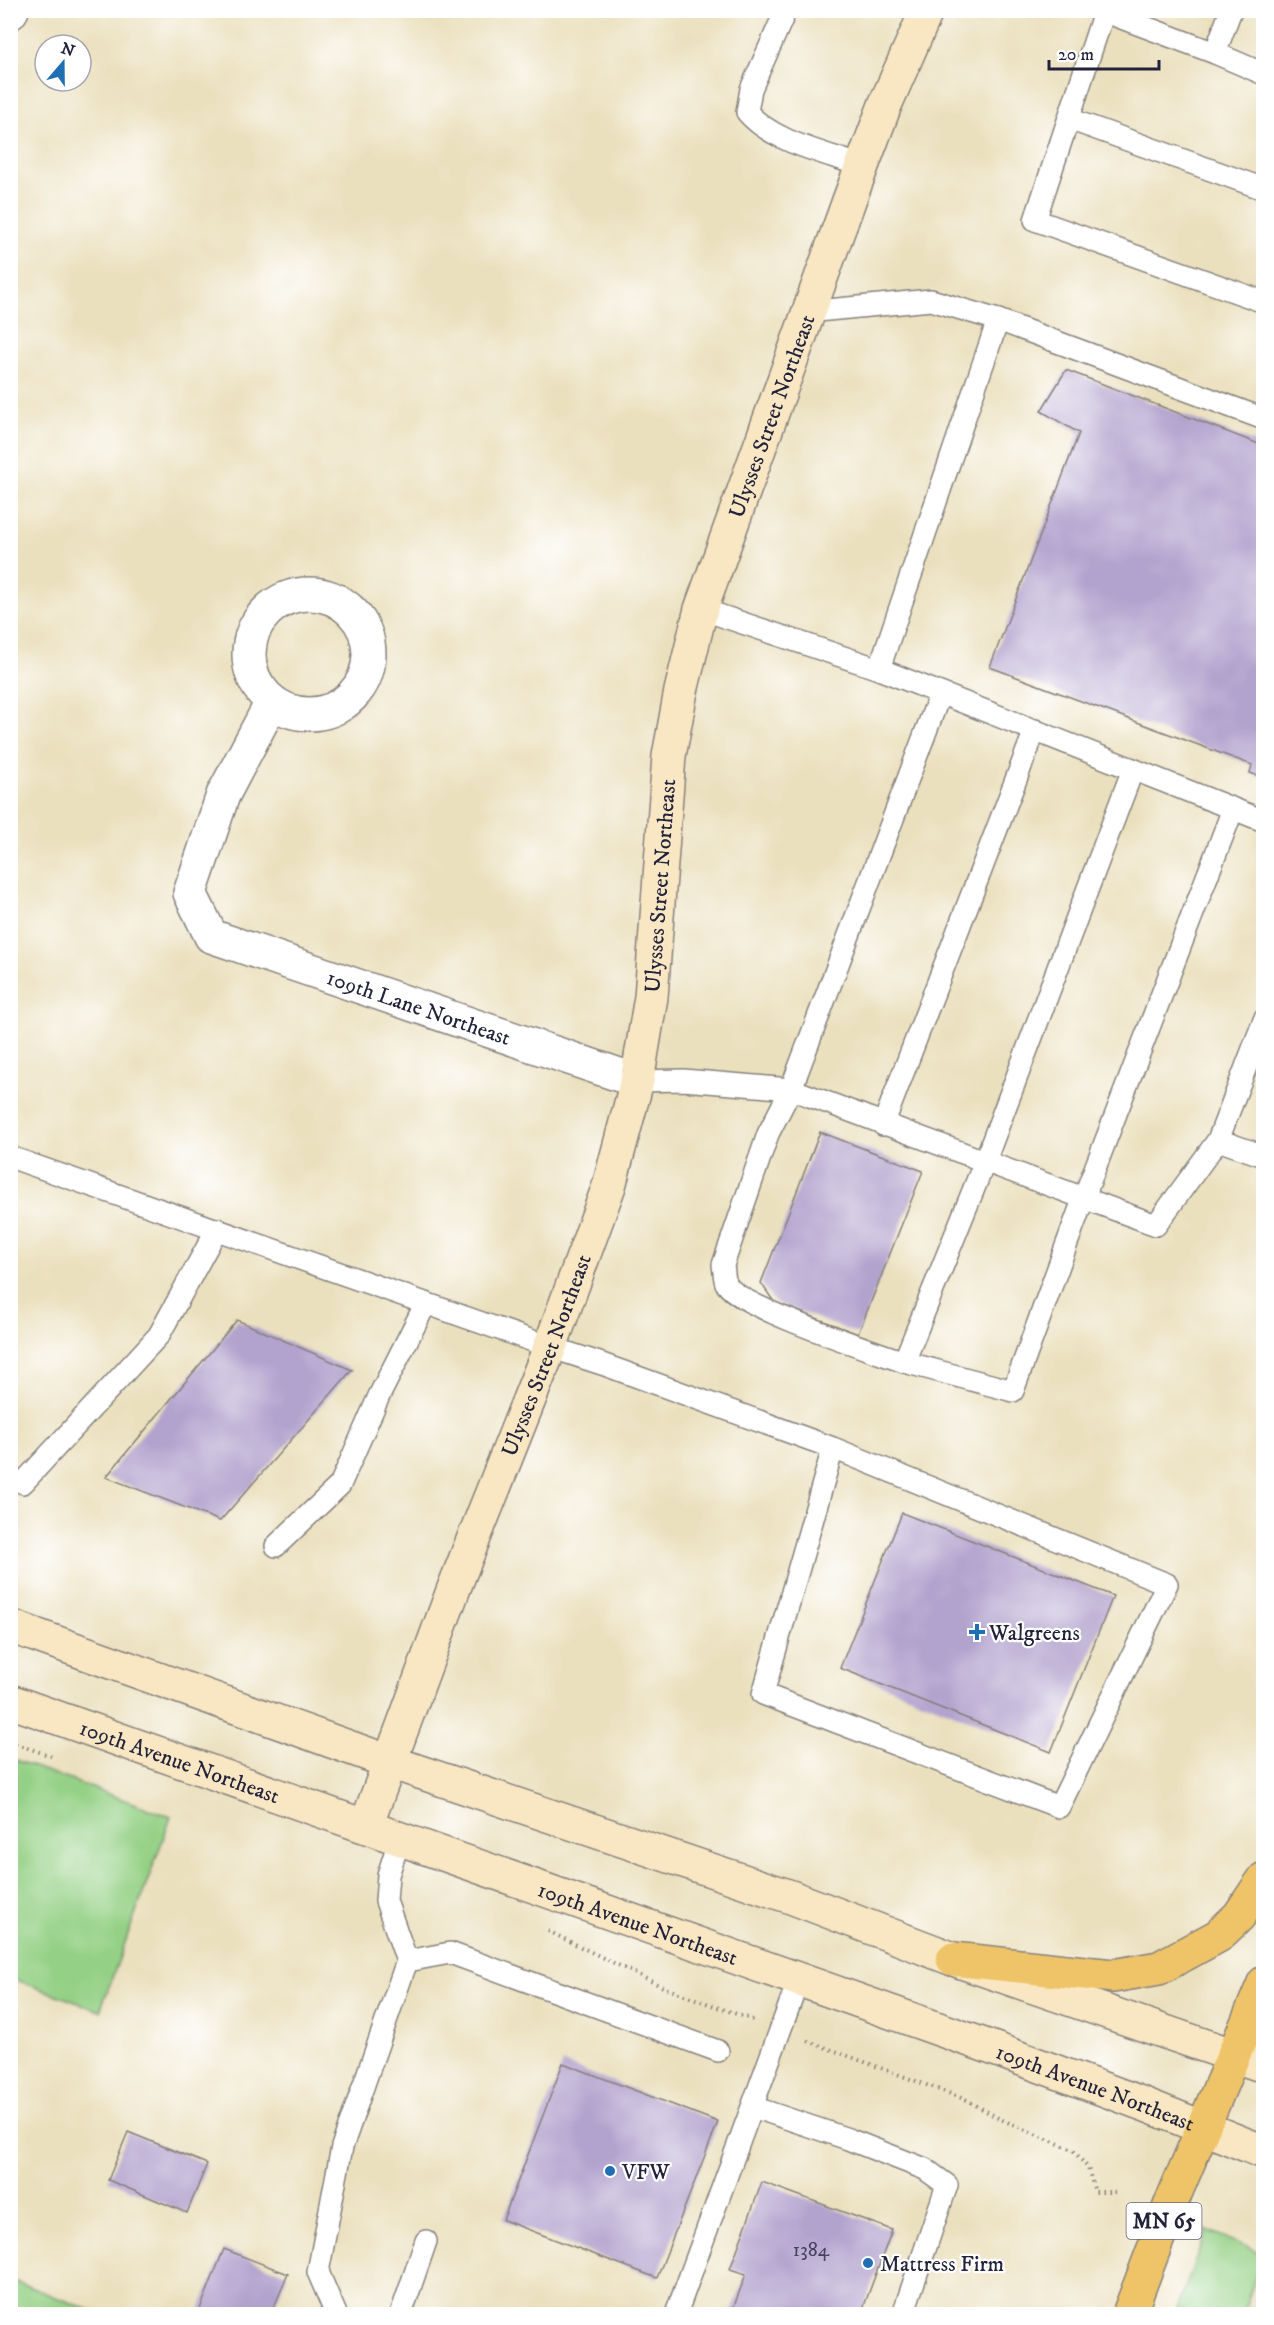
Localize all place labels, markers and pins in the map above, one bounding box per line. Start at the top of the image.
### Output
place label: Walgreens [988,1620,1080,1647]
marker: Walgreens [970,1625,984,1639]
place label: VFW [621,2159,670,2186]
marker: VFW [603,2164,617,2178]
place label: Mattress Firm [880,2251,1004,2278]
marker: Mattress Firm [861,2256,875,2270]

